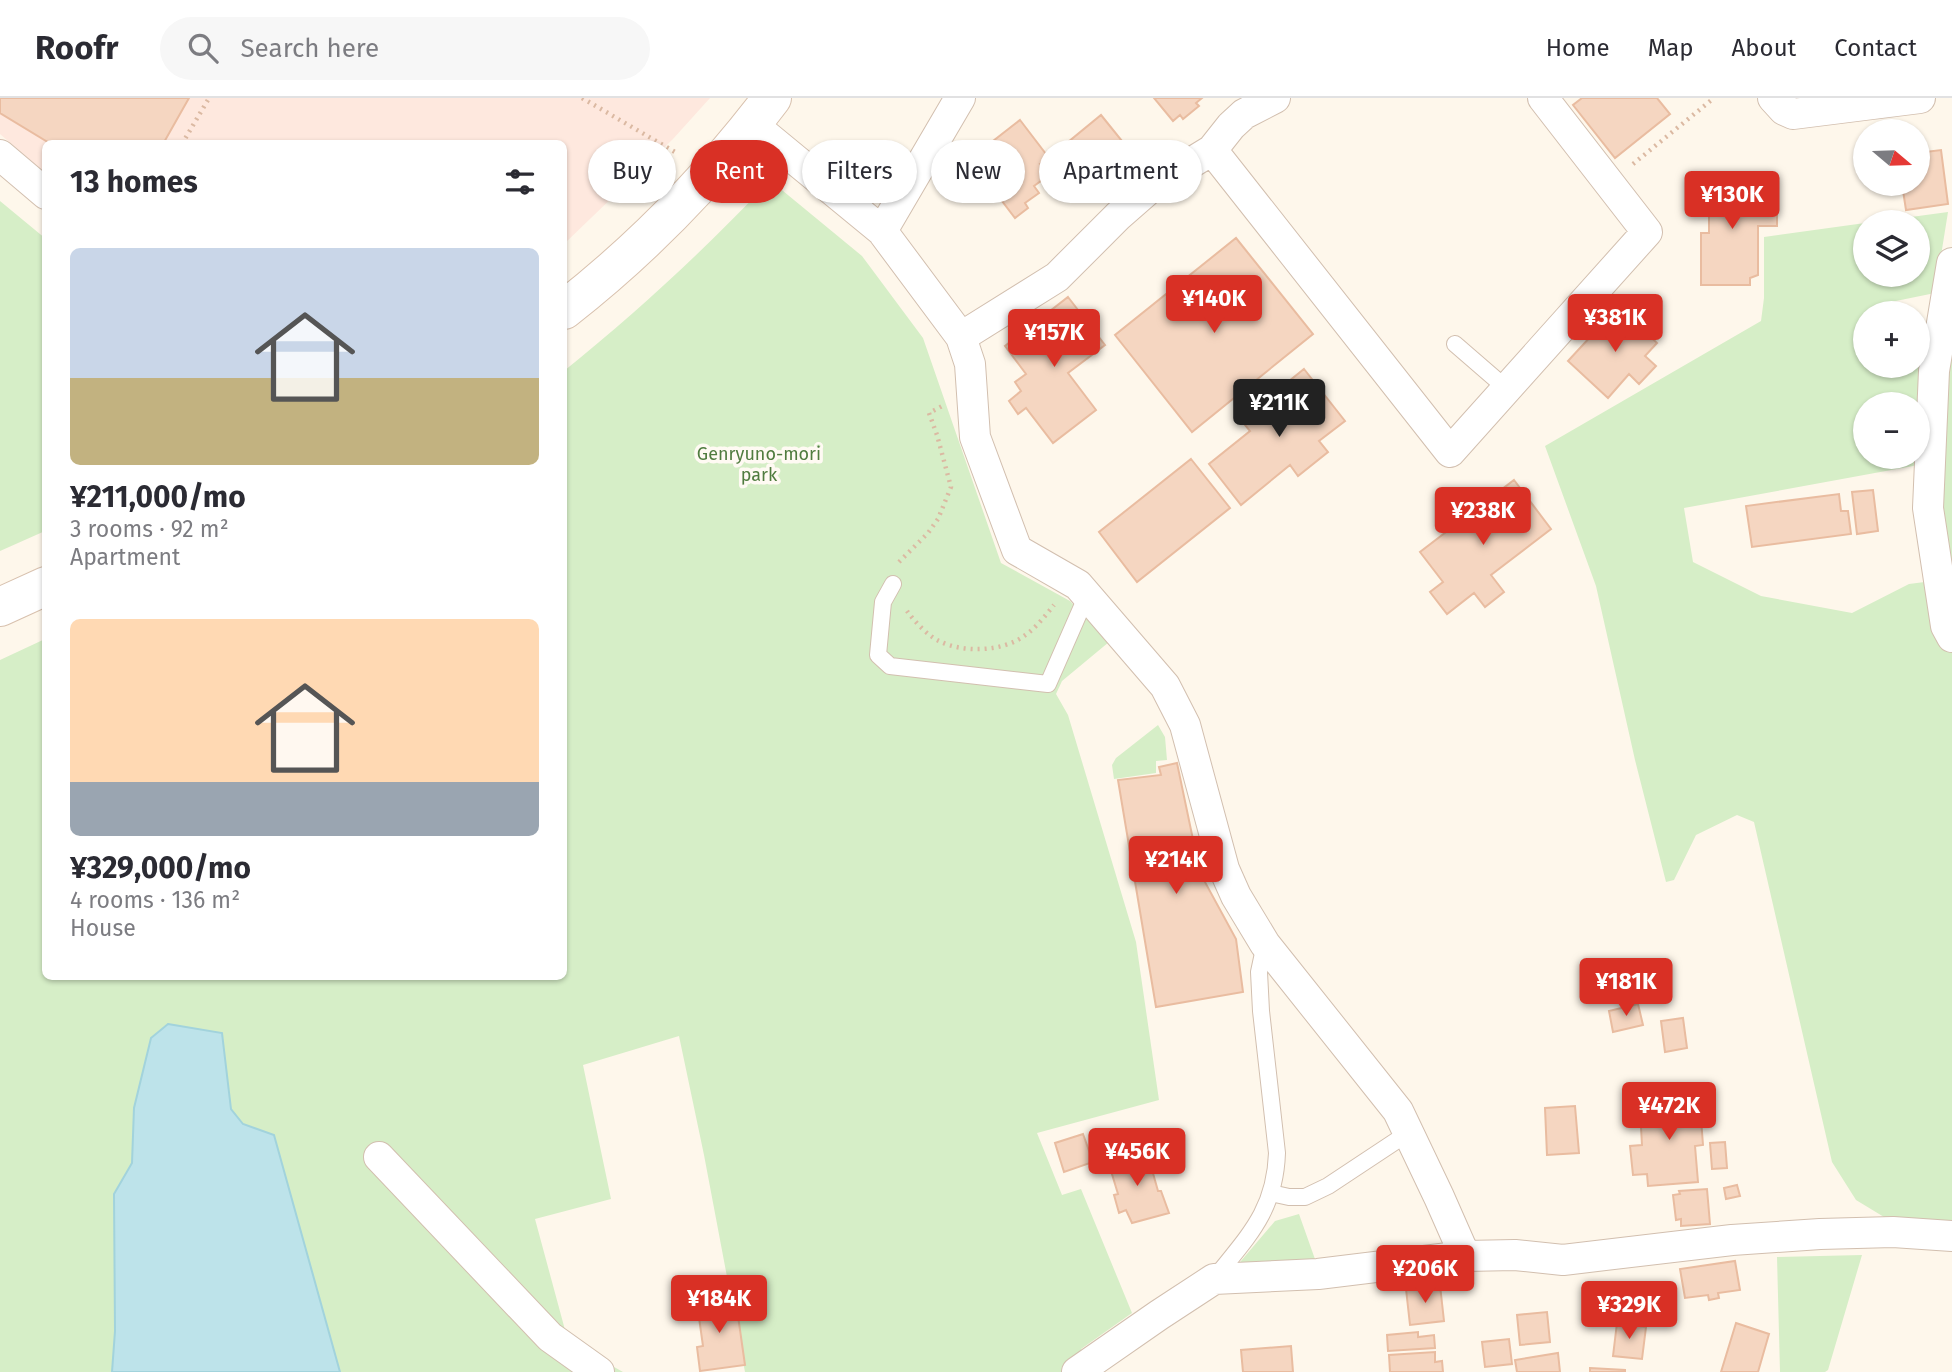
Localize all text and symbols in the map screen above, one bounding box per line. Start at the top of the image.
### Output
search box [160,17,650,80]
text: Roofr [35,28,118,68]
icon: search [184,29,222,67]
text: Search here [240,33,379,64]
text: Home [1546,34,1610,62]
text: Map [1648,34,1694,62]
text: About [1732,34,1796,62]
text: Contact [1834,34,1917,62]
north arrow [1853,119,1930,196]
map controls [1853,119,1930,469]
chip: Buy [588,140,676,203]
chip: Rent [690,140,788,203]
chip: Filters [802,140,917,203]
chip: New [931,140,1025,203]
chip: Apartment [1039,140,1202,203]
icon: filters [501,163,539,201]
text: 13 homes [70,164,198,200]
pin: ¥130K [1683,172,1781,231]
text: ¥130K [1700,180,1764,208]
button: layers [1853,210,1930,287]
pin: ¥140K [1165,275,1263,335]
text: ¥140K [1182,284,1246,312]
icon: home [242,294,368,420]
pin: ¥381K [1566,294,1664,354]
button: + [1853,301,1930,378]
text: ¥381K [1584,303,1646,331]
pin: ¥157K [1005,310,1103,369]
text: ¥157K [1024,318,1084,346]
pin: ¥211K [1230,380,1328,439]
text: ¥211K [1249,388,1309,416]
button: − [1853,392,1930,469]
park label: Genryuno-mori park [697,443,821,486]
text: ¥211,000/mo [70,479,246,515]
pin: ¥238K [1434,488,1532,547]
text: ¥238K [1451,496,1515,524]
text: 3 rooms · 92 m² [70,515,229,543]
text: Apartment [70,543,180,571]
icon: home [242,665,368,791]
pin: ¥214K [1127,836,1225,896]
text: ¥214K [1145,845,1207,873]
text: ¥329,000/mo [70,850,251,886]
text: 4 rooms · 136 m² [70,886,240,914]
text: House [70,914,136,942]
pin: ¥181K [1577,958,1675,1018]
text: ¥181K [1596,967,1656,995]
pin: ¥472K [1620,1082,1718,1142]
text: ¥472K [1638,1091,1700,1119]
pin: ¥456K [1088,1128,1186,1188]
text: ¥456K [1104,1137,1170,1165]
pin: ¥206K [1376,1246,1474,1305]
text: ¥206K [1392,1254,1458,1282]
pin: ¥184K [670,1276,768,1335]
pin: ¥329K [1580,1282,1678,1341]
text: ¥184K [687,1284,751,1312]
text: ¥329K [1597,1290,1661,1318]

